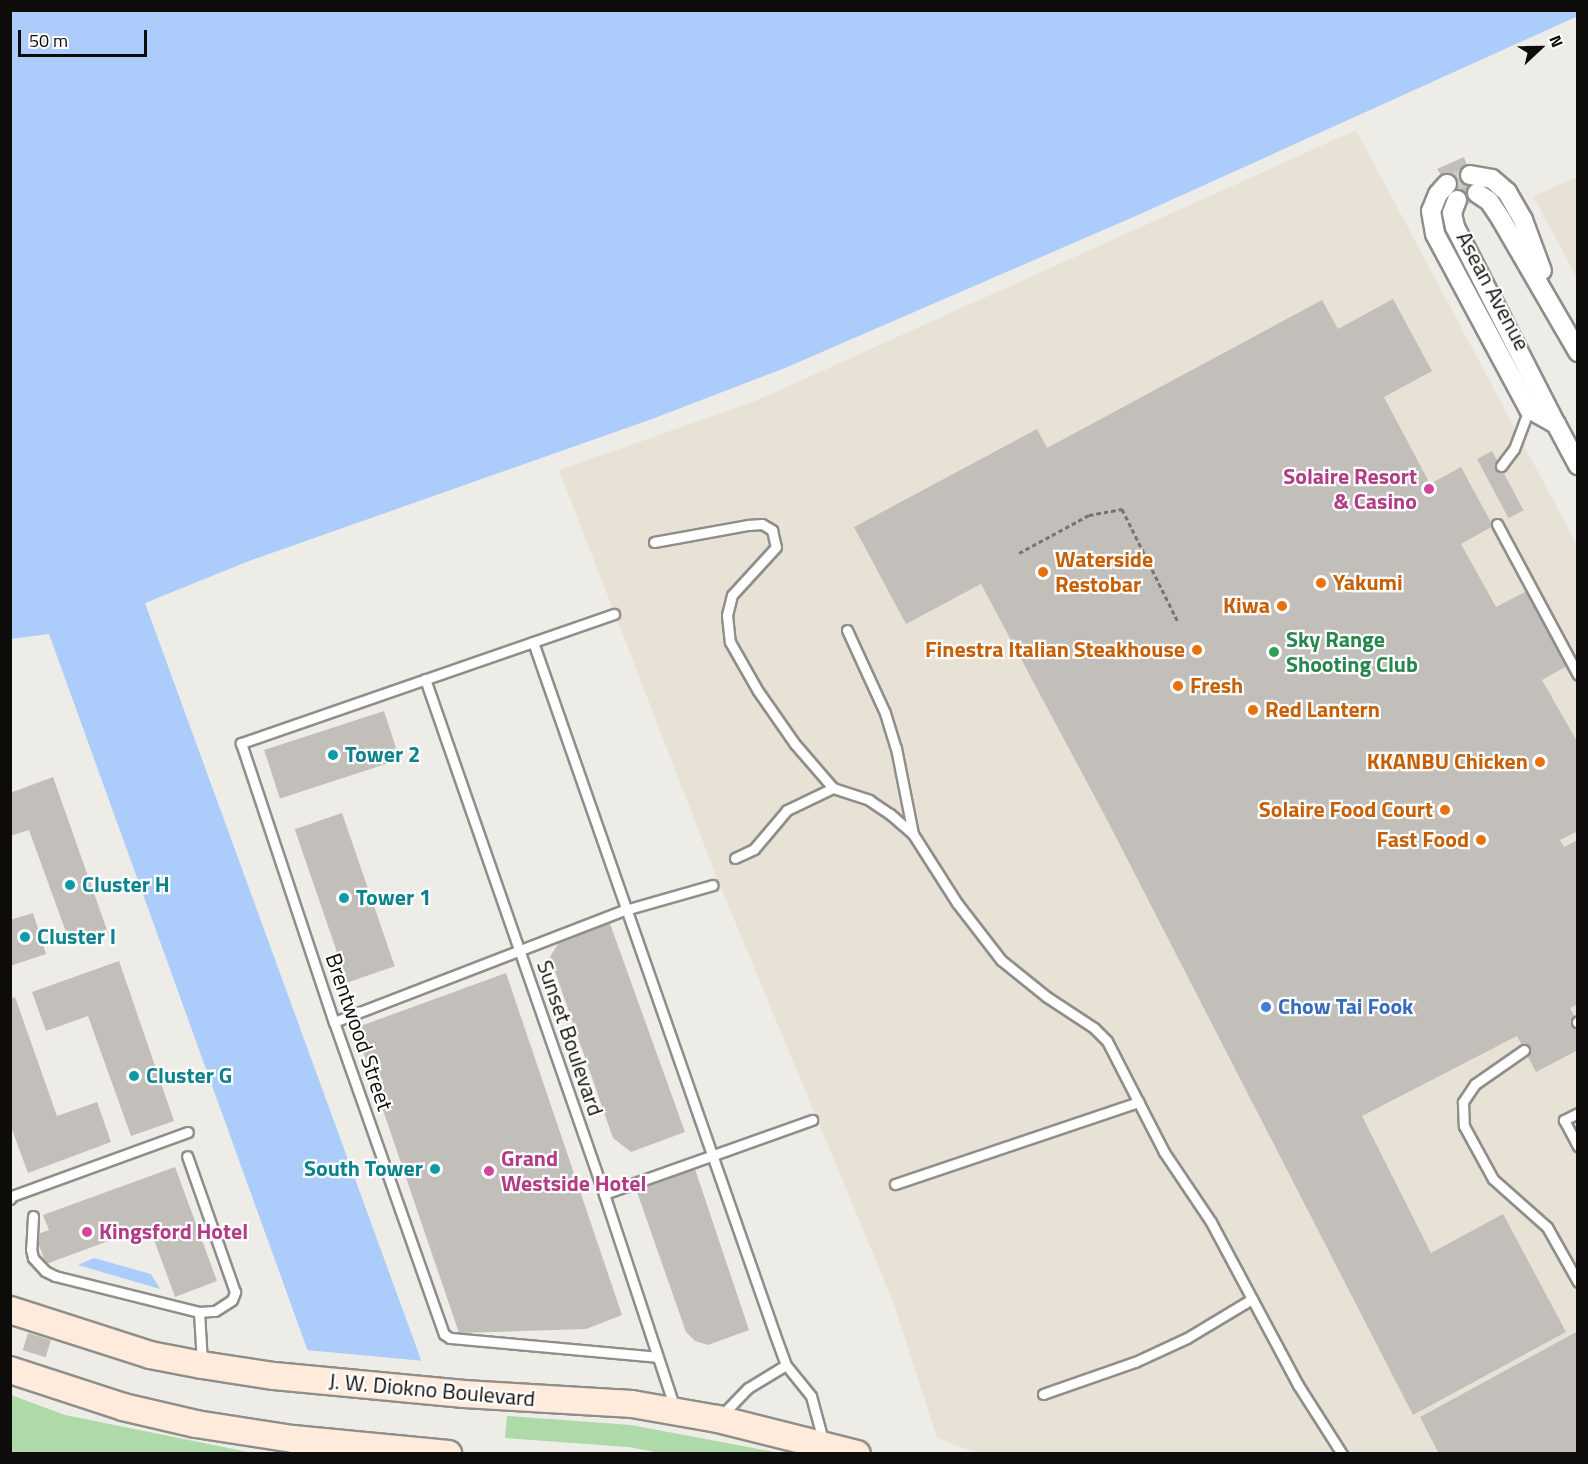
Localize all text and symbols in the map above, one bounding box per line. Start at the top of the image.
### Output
scale bar [21,18,150,56]
north arrow [1510,18,1570,78]
text: 50 m [29,27,68,54]
text: N [1543,32,1570,51]
street label: Asean Avenue [1451,227,1535,355]
place label: Solaire Resort & Casino [1283,463,1417,514]
marker: Solaire Resort & Casino [1422,482,1436,496]
place label: Waterside Restobar [1055,546,1153,598]
marker: Waterside Restobar [1036,565,1050,579]
place label: Yakumi [1333,570,1403,596]
marker: Yakumi [1314,576,1328,590]
place label: Kiwa [1223,593,1270,619]
marker: Kiwa [1275,599,1289,613]
place label: Sky Range Shooting Club [1286,626,1418,678]
place label: Finestra Italian Steakhouse [925,637,1185,663]
marker: Finestra Italian Steakhouse [1190,643,1204,657]
marker: Sky Range Shooting Club [1267,645,1281,659]
place label: Fresh [1190,673,1243,699]
marker: Fresh [1171,679,1185,693]
place label: Red Lantern [1265,697,1380,723]
marker: Red Lantern [1246,703,1260,717]
place label: Tower 2 [345,742,420,768]
marker: Tower 2 [326,748,340,762]
place label: KKANBU Chicken [1367,749,1528,775]
marker: KKANBU Chicken [1533,755,1547,769]
place label: Solaire Food Court [1259,797,1433,823]
marker: Solaire Food Court [1438,803,1452,817]
place label: Fast Food [1376,827,1469,853]
marker: Fast Food [1474,833,1488,847]
place label: Cluster H [82,872,170,898]
marker: Cluster H [63,878,77,892]
place label: Tower 1 [356,885,431,911]
marker: Tower 1 [337,891,351,905]
place label: Cluster I [37,924,116,950]
marker: Cluster I [18,930,32,944]
street label: Brentwood Street [320,950,398,1114]
street label: Sunset Boulevard [531,957,609,1119]
place label: Chow Tai Fook [1278,994,1413,1020]
marker: Chow Tai Fook [1259,1000,1273,1014]
place label: Cluster G [146,1063,232,1089]
marker: Cluster G [127,1069,141,1083]
place label: Grand Westside Hotel [501,1145,646,1196]
place label: South Tower [304,1156,423,1182]
marker: South Tower [428,1162,442,1176]
marker: Grand Westside Hotel [482,1164,496,1178]
place label: Kingsford Hotel [99,1219,248,1245]
marker: Kingsford Hotel [80,1225,94,1239]
street label: J. W. Diokno Boulevard [328,1368,536,1412]

